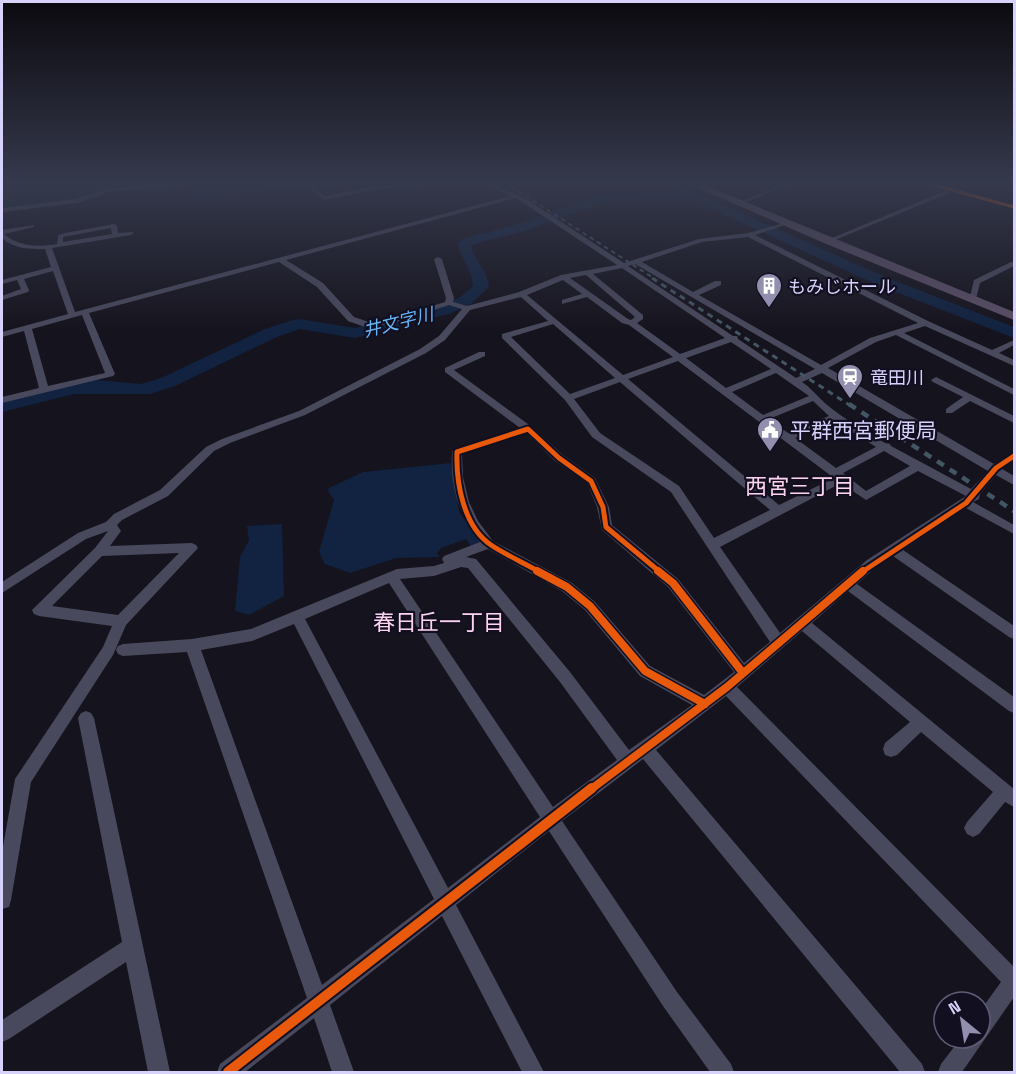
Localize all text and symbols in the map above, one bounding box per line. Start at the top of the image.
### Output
building icon: もみじホール [754,271,784,309]
place label: もみじホール [788,275,896,298]
water label: 井文字川 [360,302,438,342]
station icon: 竜田川 [835,362,865,400]
place label: 竜田川 [870,366,924,389]
public building icon: 平群西宮郵便局 [755,415,785,453]
place label: 平群西宮郵便局 [790,417,937,444]
district label: 西宮三丁目 [745,472,855,500]
district label: 春日丘一丁目 [373,608,505,636]
north arrow [932,990,992,1050]
text: N [945,996,965,1019]

